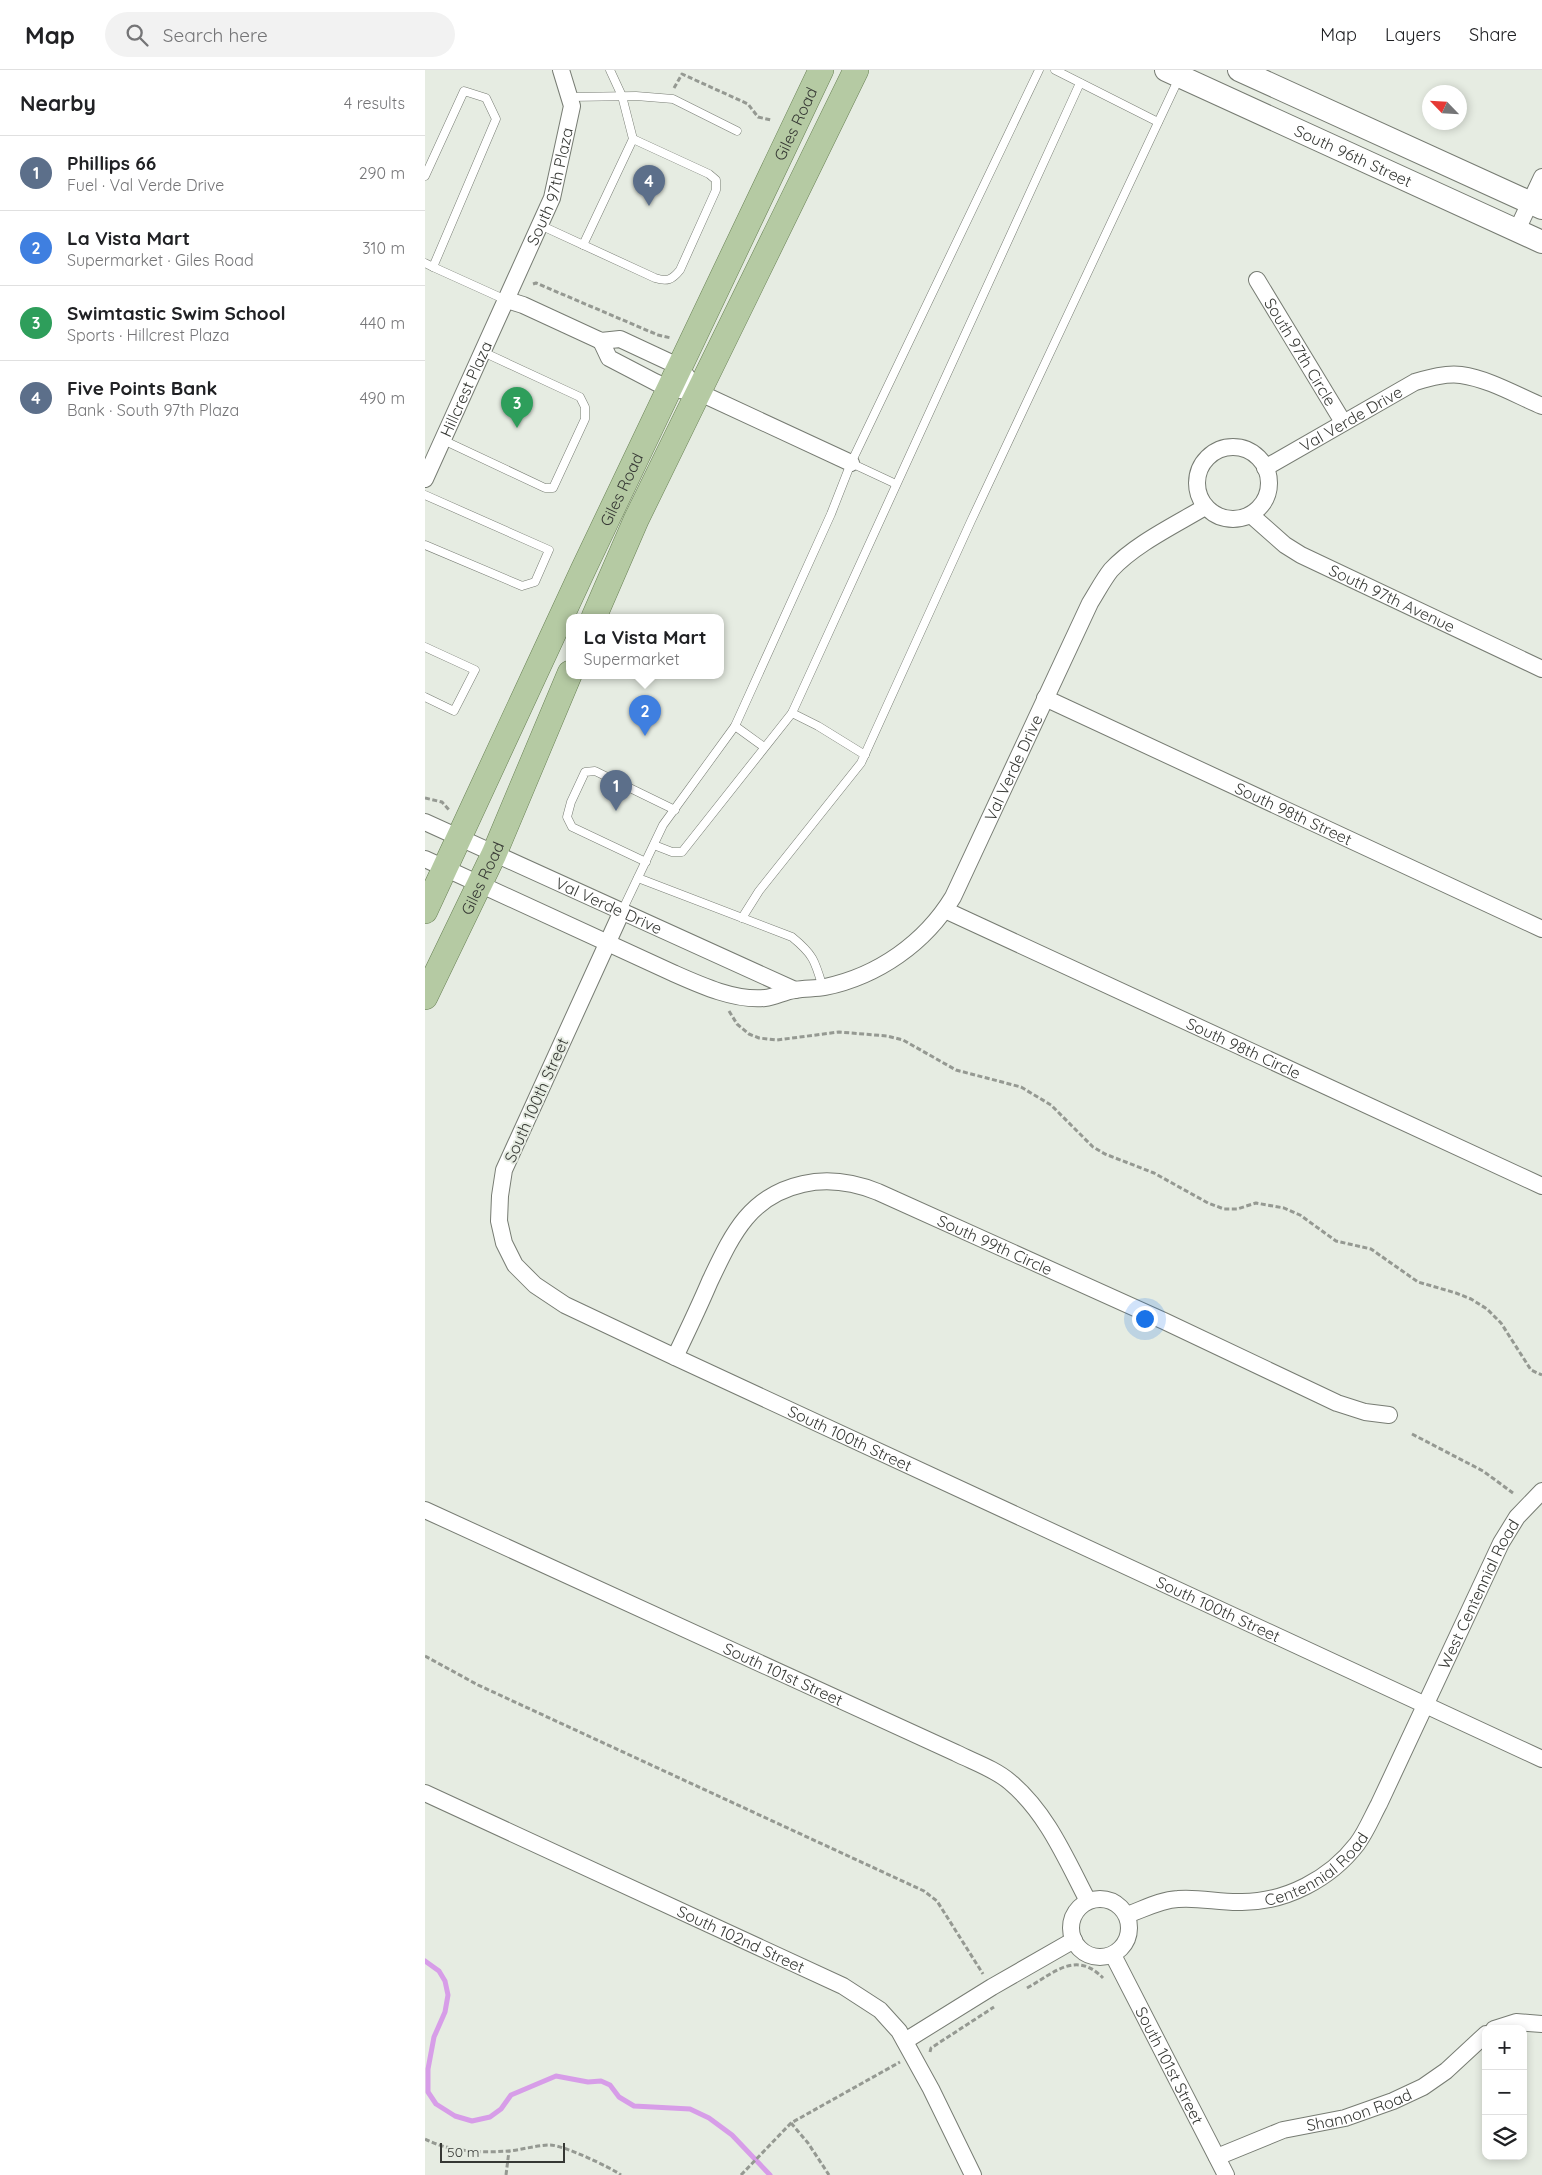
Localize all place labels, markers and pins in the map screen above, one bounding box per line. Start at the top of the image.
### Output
pin: 4 [633,165,665,206]
pin: 3 [501,387,533,428]
pin: 2 [629,695,661,736]
pin: 1 [600,770,632,811]

